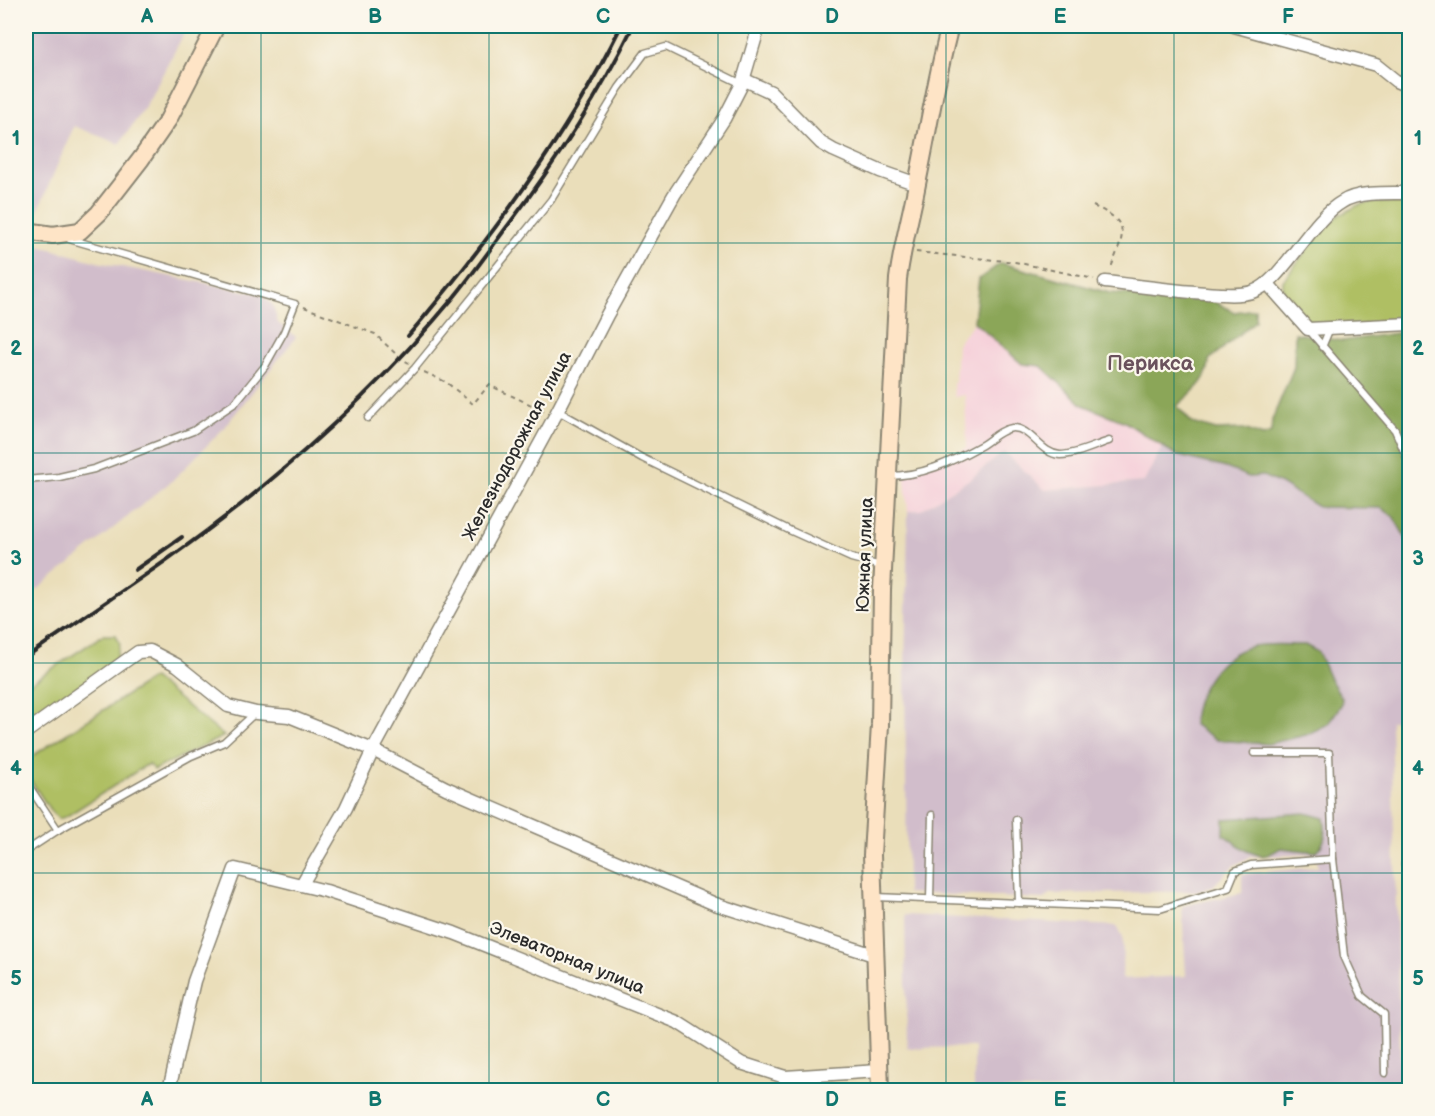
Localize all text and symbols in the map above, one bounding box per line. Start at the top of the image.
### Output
text: A [140,5,154,29]
text: B [368,5,382,29]
text: C [596,5,610,29]
text: D [825,5,839,29]
text: E [1054,5,1067,29]
text: F [1282,5,1294,29]
text: 1 [12,127,20,151]
text: 1 [1414,127,1422,151]
text: 2 [10,337,22,361]
text: 2 [1412,337,1424,361]
street label: Железнодорожная улица [458,347,576,544]
district label: Перикса [1107,351,1194,376]
street label: Южная улица [852,496,878,613]
text: 3 [10,547,22,571]
text: 3 [1412,547,1424,571]
text: 4 [10,757,22,781]
text: 4 [1412,757,1424,781]
street label: Элеваторная улица [486,917,648,999]
text: 5 [10,967,22,991]
text: 5 [1412,967,1424,991]
text: A [140,1088,154,1112]
text: B [368,1088,382,1112]
text: C [596,1088,610,1112]
text: D [825,1088,839,1112]
text: E [1054,1088,1067,1112]
text: F [1282,1088,1294,1112]

